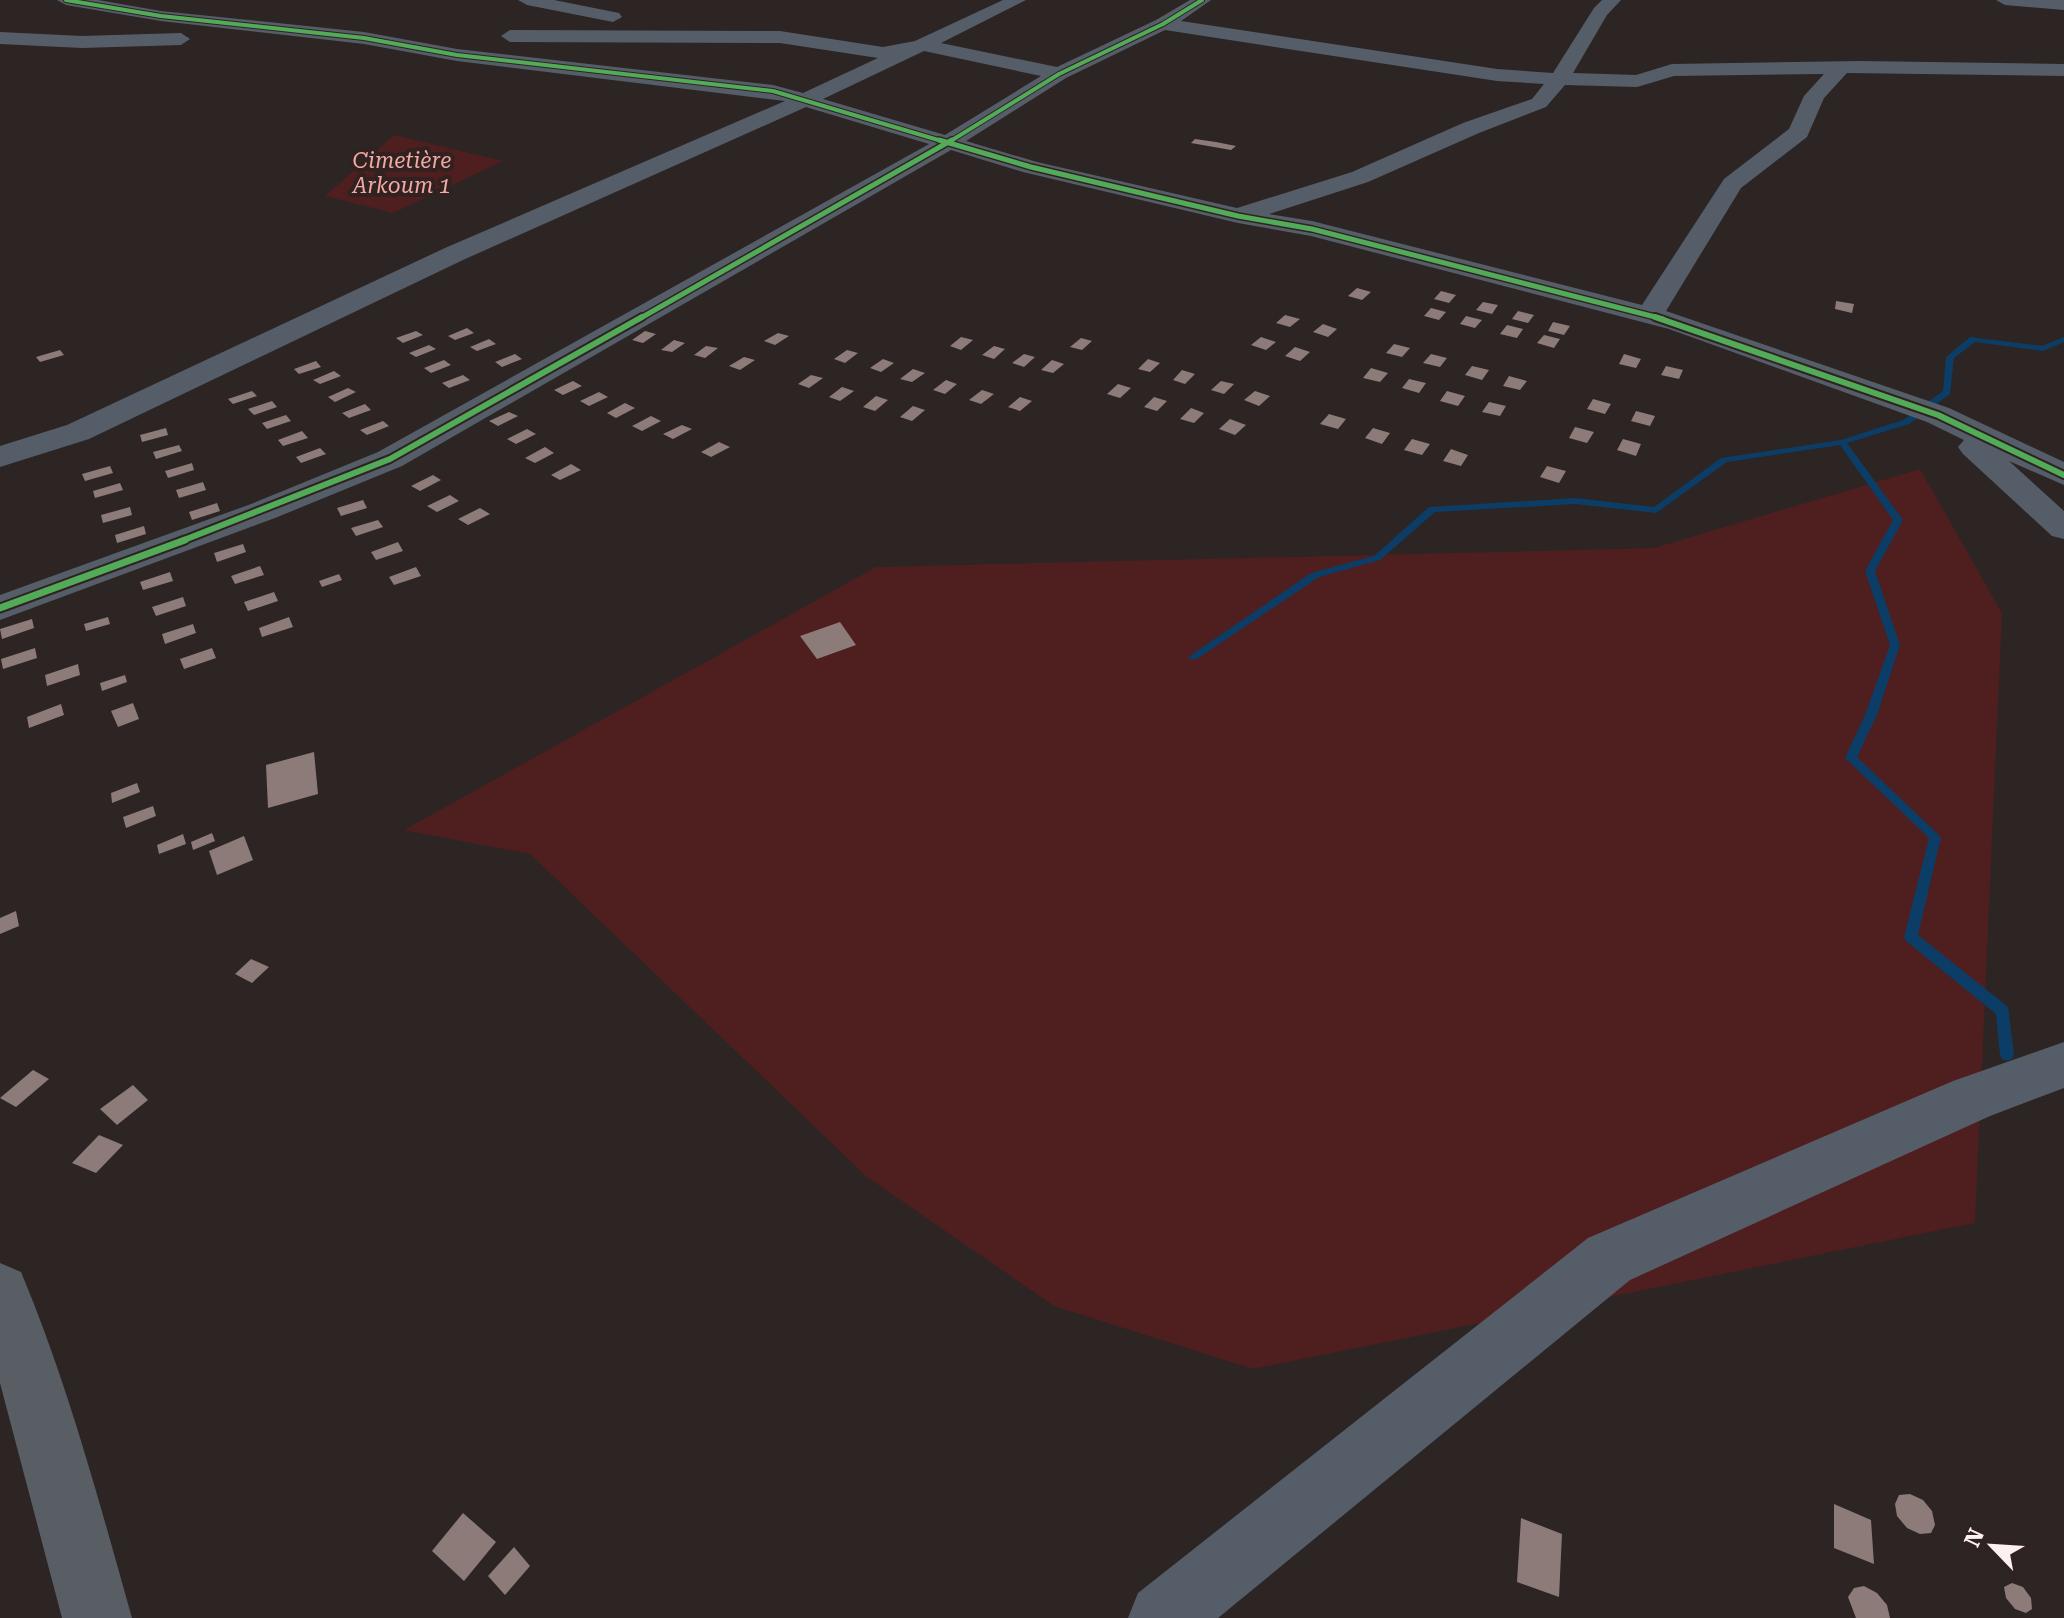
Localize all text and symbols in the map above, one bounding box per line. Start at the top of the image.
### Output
park label: Cimetière Arkoum 1 [351,148,451,198]
north arrow [1952,1506,2032,1586]
text: N [1959,1525,1989,1551]

